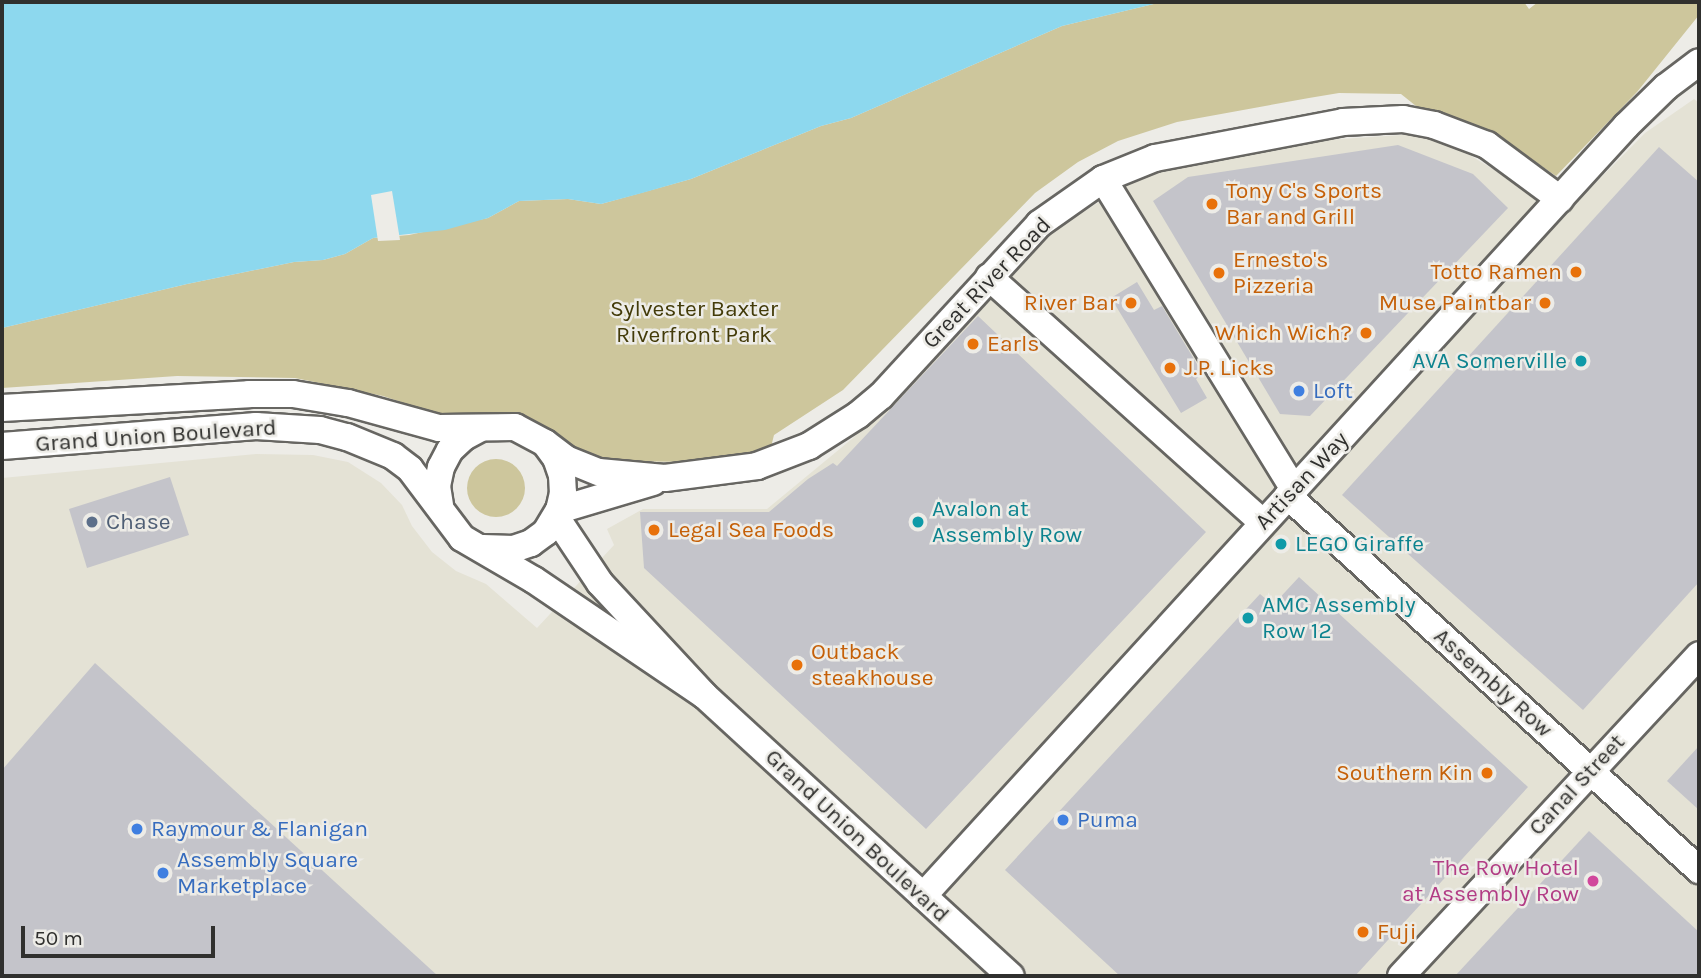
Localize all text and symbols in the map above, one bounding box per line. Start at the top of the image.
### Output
place label: Tony C's Sports Bar and Grill [1226,177,1382,231]
marker: Tony C's Sports Bar and Grill [1204,196,1220,212]
street label: Great River Road [917,211,1057,355]
place label: Ernesto's Pizzeria [1233,246,1328,300]
place label: Totto Ramen [1430,258,1562,286]
marker: Totto Ramen [1568,264,1584,280]
marker: Ernesto's Pizzeria [1211,265,1227,281]
place label: River Bar [1024,289,1117,317]
place label: Muse Paintbar [1379,289,1531,317]
park label: Sylvester Baxter Riverfront Park [610,295,778,349]
marker: River Bar [1123,295,1139,311]
marker: Muse Paintbar [1537,295,1553,311]
place label: Which Wich? [1215,319,1352,347]
marker: Which Wich? [1358,325,1374,341]
place label: Earls [987,330,1039,358]
marker: Earls [965,336,981,352]
place label: AVA Somerville [1412,347,1567,375]
marker: AVA Somerville [1573,353,1589,369]
place label: J.P. Licks [1184,354,1274,382]
marker: J.P. Licks [1162,360,1178,376]
place label: Loft [1313,377,1353,405]
marker: Loft [1291,383,1307,399]
street label: Grand Union Boulevard [35,414,277,458]
street label: Artisan Way [1250,426,1354,536]
place label: Avalon at Assembly Row [932,495,1082,549]
place label: Chase [106,508,171,536]
marker: Chase [84,514,100,530]
marker: Avalon at Assembly Row [910,514,926,530]
place label: Legal Sea Foods [668,516,834,544]
marker: Legal Sea Foods [646,522,662,538]
place label: LEGO Giraffe [1295,530,1424,558]
marker: LEGO Giraffe [1273,536,1289,552]
place label: AMC Assembly Row 12 [1262,591,1416,645]
marker: AMC Assembly Row 12 [1240,610,1256,626]
street label: Assembly Row [1428,622,1558,744]
place label: Outback steakhouse [811,638,933,692]
marker: Outback steakhouse [789,657,805,673]
street label: Canal Street [1523,729,1631,841]
street label: Grand Union Boulevard [759,744,955,928]
place label: Southern Kin [1336,759,1473,787]
marker: Southern Kin [1479,765,1495,781]
place label: Puma [1077,806,1138,834]
marker: Puma [1055,812,1071,828]
place label: Raymour & Flanigan [151,815,368,843]
marker: Raymour & Flanigan [129,821,145,837]
place label: Assembly Square Marketplace [177,846,358,900]
place label: The Row Hotel at Assembly Row [1402,854,1579,908]
marker: Assembly Square Marketplace [155,865,171,881]
marker: The Row Hotel at Assembly Row [1585,873,1601,889]
scale bar [24,912,219,956]
place label: Fuji [1377,918,1416,946]
marker: Fuji [1355,924,1371,940]
text: 50 m [34,926,83,950]

